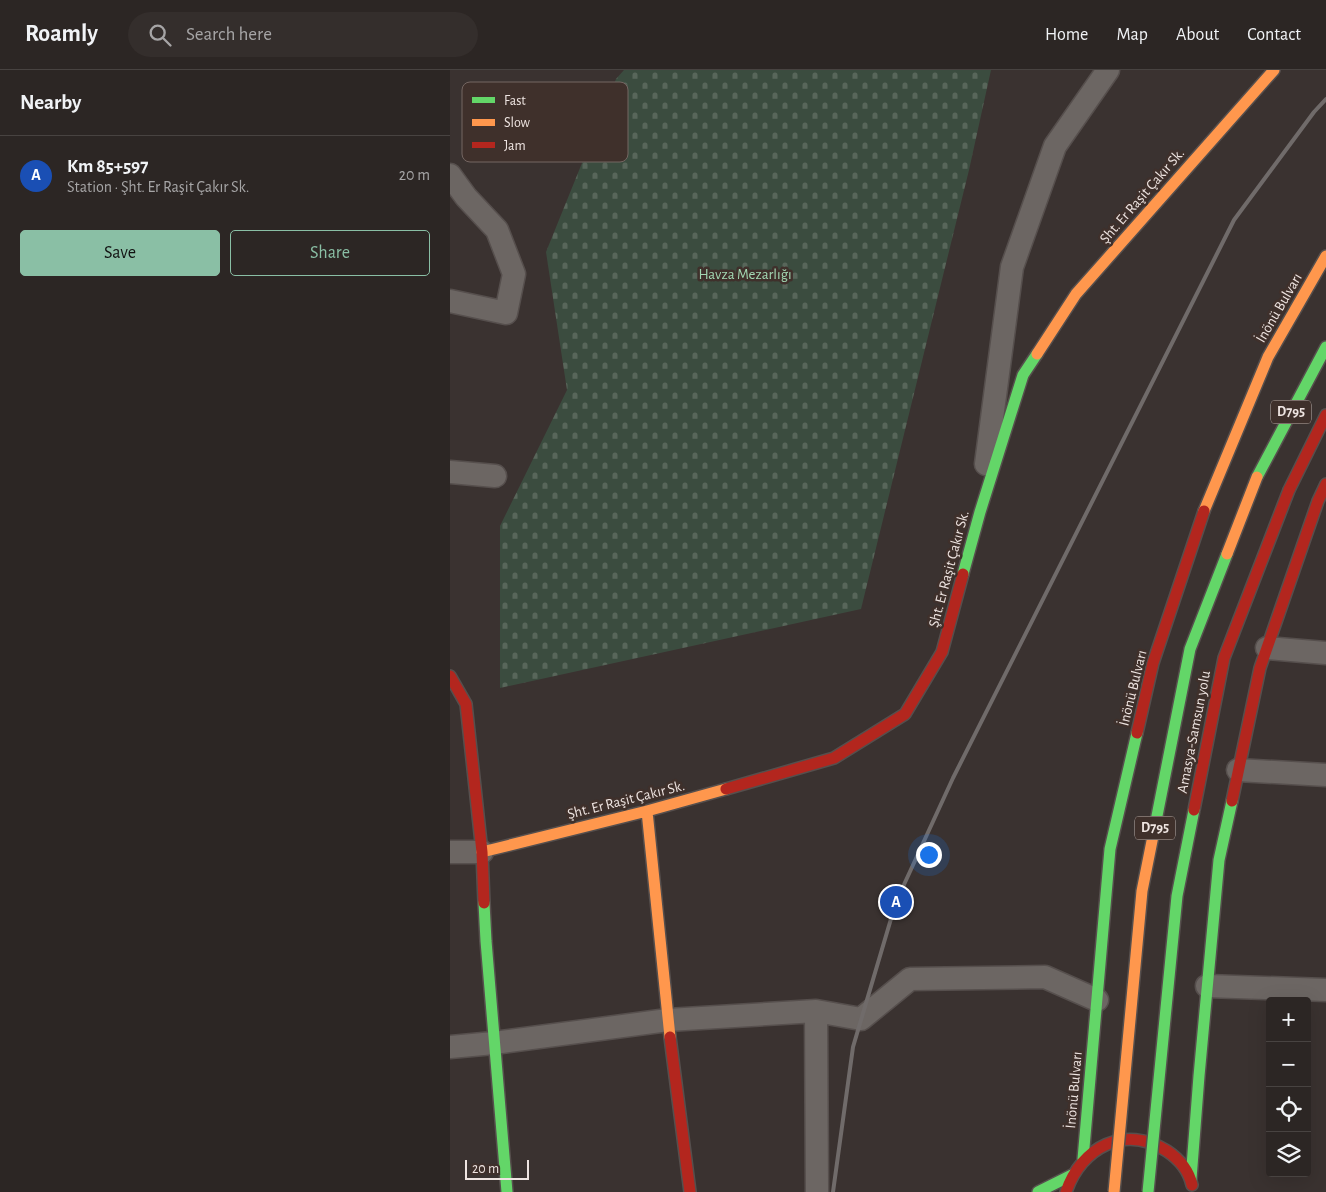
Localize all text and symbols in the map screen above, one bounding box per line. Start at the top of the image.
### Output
search box [128,12,478,57]
icon: search [146,21,174,49]
text: Roamly [25,22,98,46]
text: Search here [186,25,272,44]
text: Home [1045,26,1088,44]
text: Map [1116,26,1148,44]
text: About [1176,26,1219,44]
text: Contact [1247,26,1301,44]
legend [462,82,628,162]
text: Nearby [20,92,81,113]
text: Fast [504,94,526,108]
text: Slow [504,116,531,130]
text: Jam [504,139,526,153]
street label: Şht. Er Raşit Çakır Sk. [1097,146,1187,246]
text: Km 85+597 [67,157,148,176]
text: A [31,167,41,183]
text: 20 m [399,167,430,183]
text: Station · Şht. Er Raşit Çakır Sk. [67,179,249,195]
button: Save [20,230,220,276]
button: Share [230,230,430,276]
park label: Havza Mezarlığı [698,267,792,282]
street label: İnönü Bulvarı [1251,270,1305,345]
road number: D795 [1271,401,1311,424]
street label: Şht. Er Raşit Çakır Sk. [926,509,972,629]
street label: İnönü Bulvarı [1114,648,1150,727]
street label: Amasya-Samsun yolu [1175,669,1213,795]
street label: Şht. Er Raşit Çakır Sk. [566,778,686,822]
road number: D795 [1135,816,1175,840]
your location [916,842,942,868]
pin: A [880,883,912,921]
map controls [1266,997,1311,1177]
button: + [1266,997,1311,1042]
button: − [1266,1042,1311,1087]
street label: İnönü Bulvarı [1061,1051,1085,1129]
button: locate [1266,1087,1311,1132]
button: layers [1266,1132,1311,1177]
scale bar [465,1157,529,1180]
text: 20 m [472,1162,499,1176]

